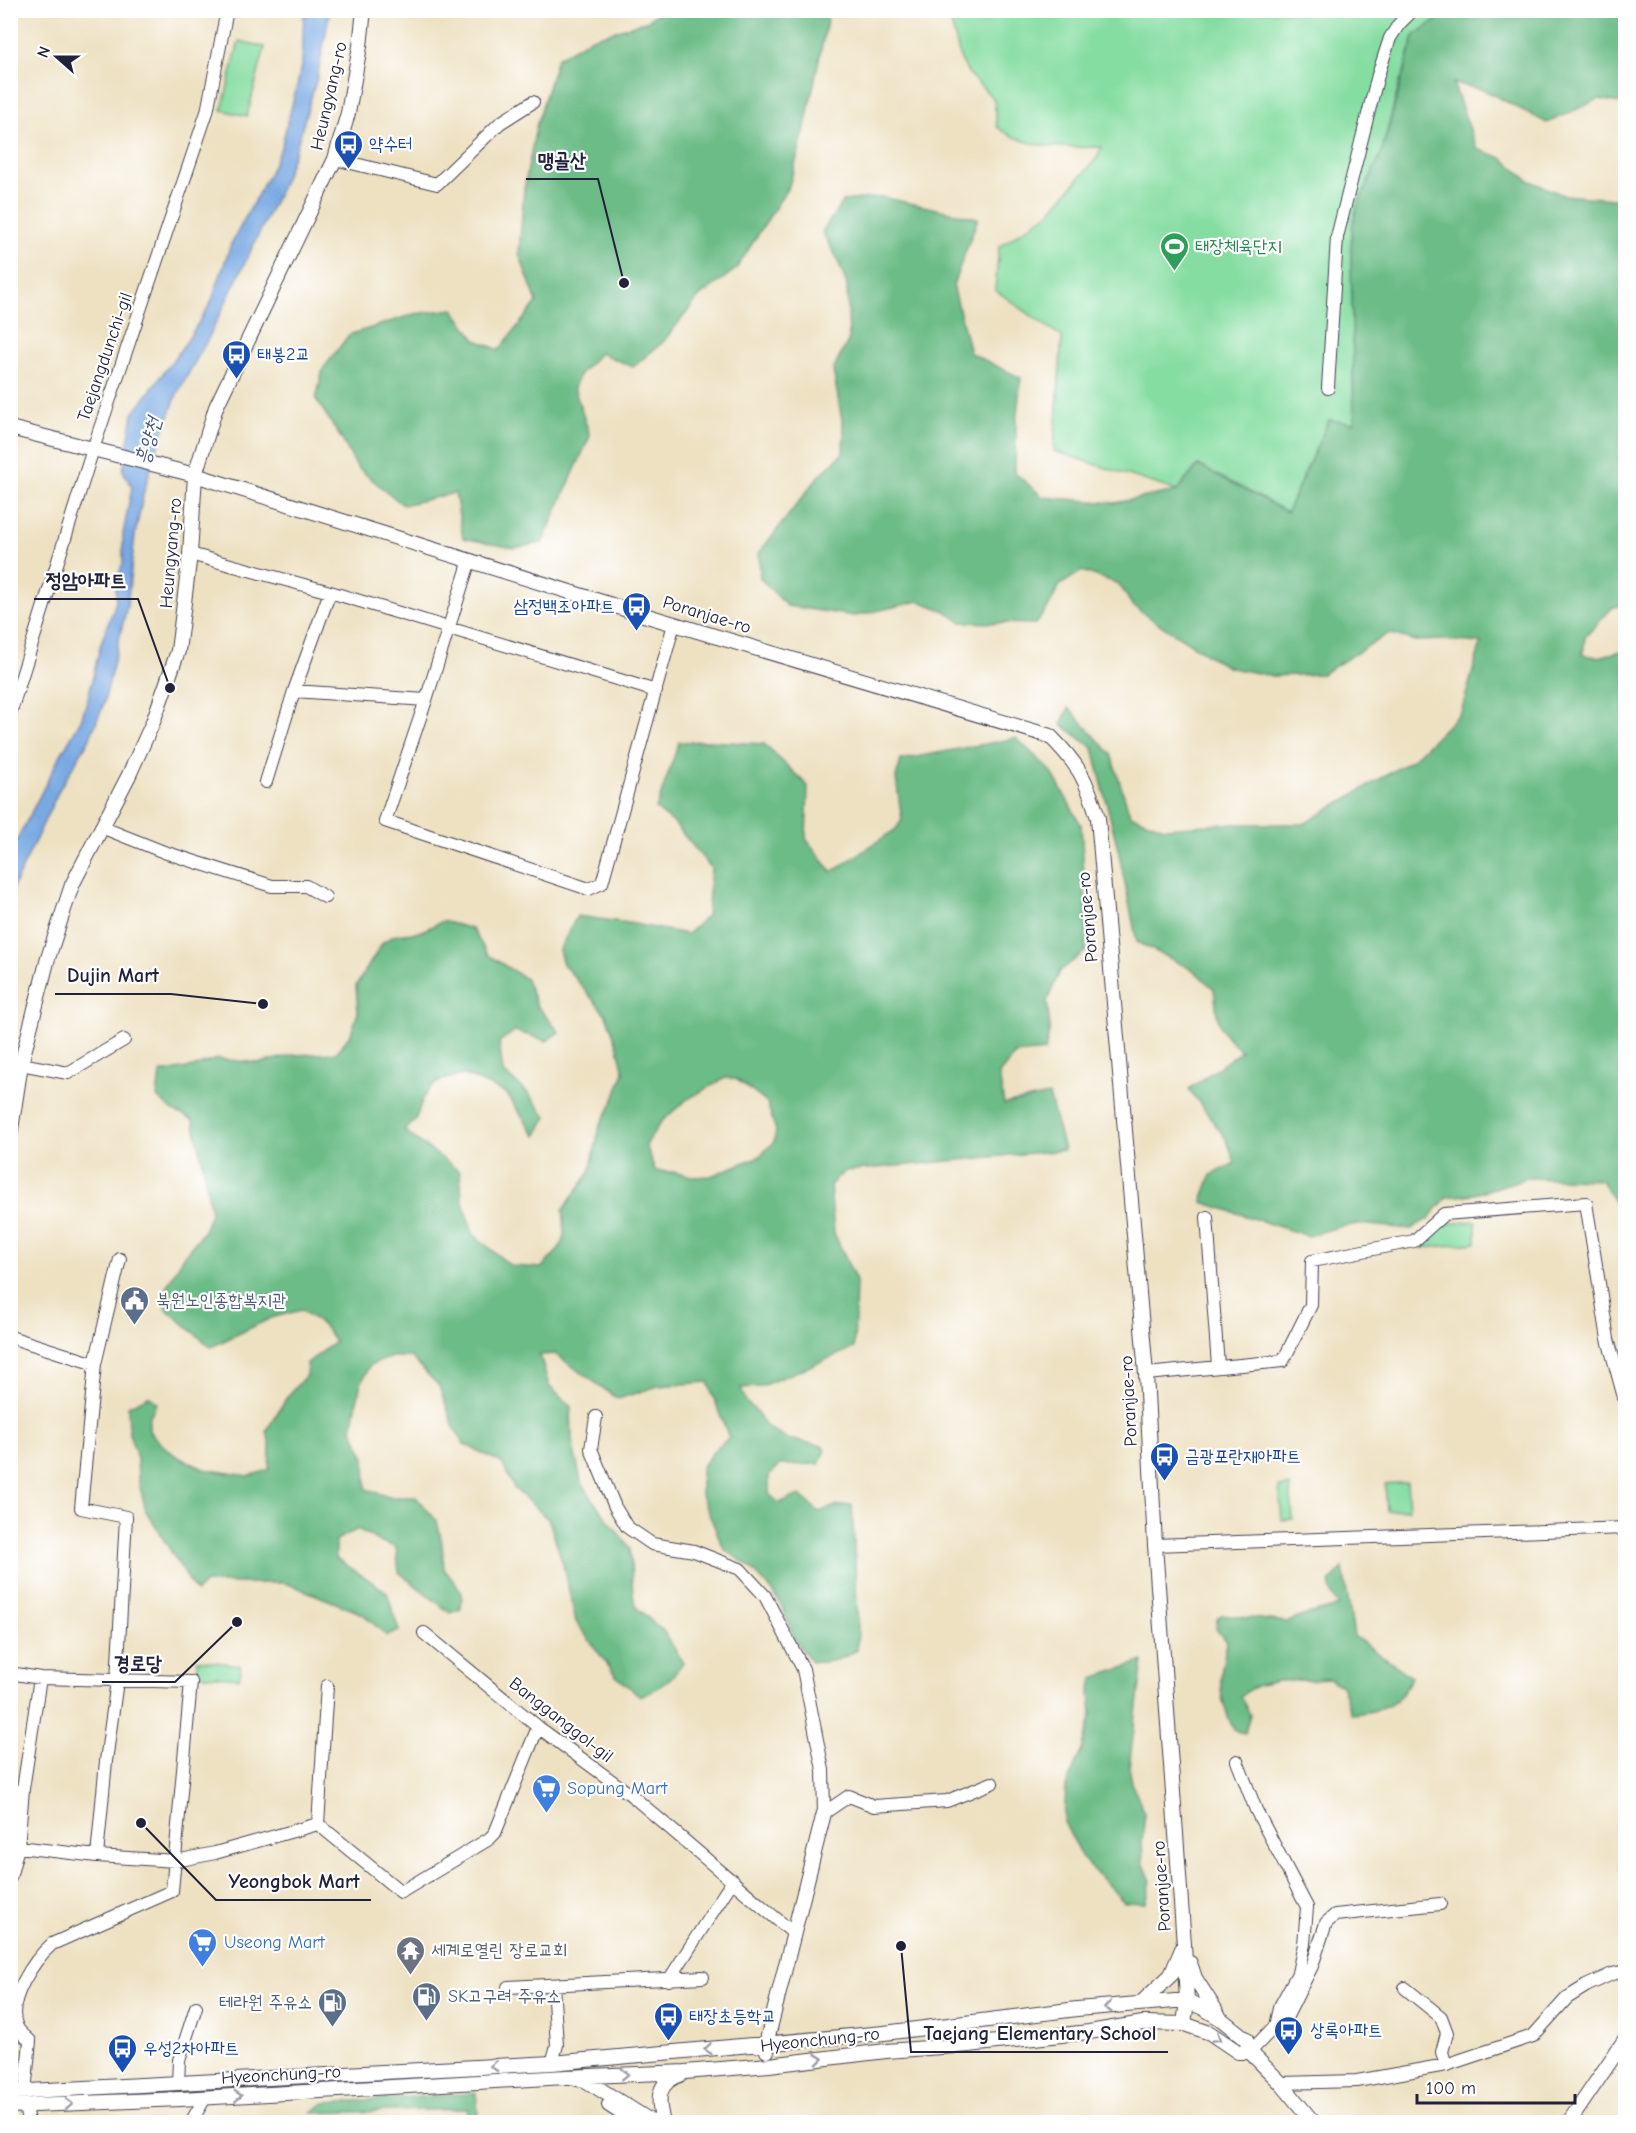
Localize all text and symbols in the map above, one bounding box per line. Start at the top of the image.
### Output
north arrow [27,27,87,87]
street label: Heungyang-ro [306,40,352,152]
text: N [34,44,54,60]
bus stop icon: 약수터 [332,128,364,170]
place label: 약수터 [369,134,412,155]
callout: 맹골산 [526,141,598,179]
text: 맹골산 [538,149,586,172]
sports icon: 태장체육단지 [1158,230,1190,272]
place label: 태장체육단지 [1195,236,1282,257]
street label: Taejangdunchi-gil [73,290,137,424]
bus stop icon: 태봉2교 [220,338,252,380]
place label: 태봉2교 [257,344,310,365]
water label: 흥양천 [130,413,166,467]
street label: Heungyang-ro [156,497,186,609]
callout: 정암아파트 [34,561,138,599]
text: 정암아파트 [46,569,126,592]
bus stop icon: 삼정백조아파트 [620,590,652,632]
street label: Poranjae-ro [660,592,754,638]
place label: 삼정백조아파트 [514,596,615,617]
street label: Poranjae-ro [1074,871,1102,963]
callout: Dujin Mart [55,956,171,994]
text: Dujin Mart [67,964,159,987]
public building icon: 북원노인종합복지관 [119,1284,151,1326]
place label: 북원노인종합복지관 [156,1290,286,1311]
street label: Poranjae-ro [1116,1355,1142,1447]
bus stop icon: 금광포란재아파트 [1148,1440,1180,1482]
place label: 금광포란재아파트 [1185,1446,1301,1467]
callout: 경로당 [102,1644,175,1682]
text: 경로당 [114,1652,162,1675]
street label: Bangganggol-gil [505,1673,617,1767]
supermarket icon: Sopung Mart [530,1772,562,1814]
place label: Sopung Mart [567,1778,668,1799]
street label: Poranjae-ro [1148,1840,1176,1932]
callout: Yeongbok Mart [216,1862,371,1900]
text: Yeongbok Mart [228,1870,360,1893]
supermarket icon: Useong Mart [187,1926,219,1968]
place label: Useong Mart [224,1932,325,1953]
temple icon: 세계로열린 장로교회 [394,1934,426,1976]
place label: 세계로열린 장로교회 [431,1940,567,1961]
fuel station icon: SK고구려 주유소 [411,1980,443,2022]
fuel station icon: 테라원 주유소 [317,1986,349,2028]
place label: SK고구려 주유소 [448,1986,561,2007]
place label: 테라원 주유소 [219,1992,312,2013]
bus stop icon: 태장초등학교 [652,2000,684,2042]
one-way arrow [1103,2000,1112,2013]
place label: 태장초등학교 [689,2006,776,2027]
callout: Taejang Elementary School [911,2014,1168,2052]
bus stop icon: 상록아파트 [1273,2014,1305,2056]
place label: 상록아파트 [1310,2020,1382,2041]
text: Taejang Elementary School [923,2022,1157,2045]
street label: Hyeonchung-ro [759,2023,881,2057]
one-way arrow [1211,2031,1222,2042]
bus stop icon: 우성2차아파트 [106,2032,138,2074]
place label: 우성2차아파트 [143,2038,239,2059]
one-way arrow [704,2042,713,2055]
one-way arrow [815,2053,824,2065]
one-way arrow [489,2059,498,2072]
street label: Hyeonchung-ro [221,2061,341,2089]
scale bar [1417,2067,1574,2105]
one-way arrow [620,2068,629,2081]
text: 100 m [1426,2078,1476,2099]
one-way arrow [233,2090,242,2103]
one-way arrow [64,2097,73,2110]

